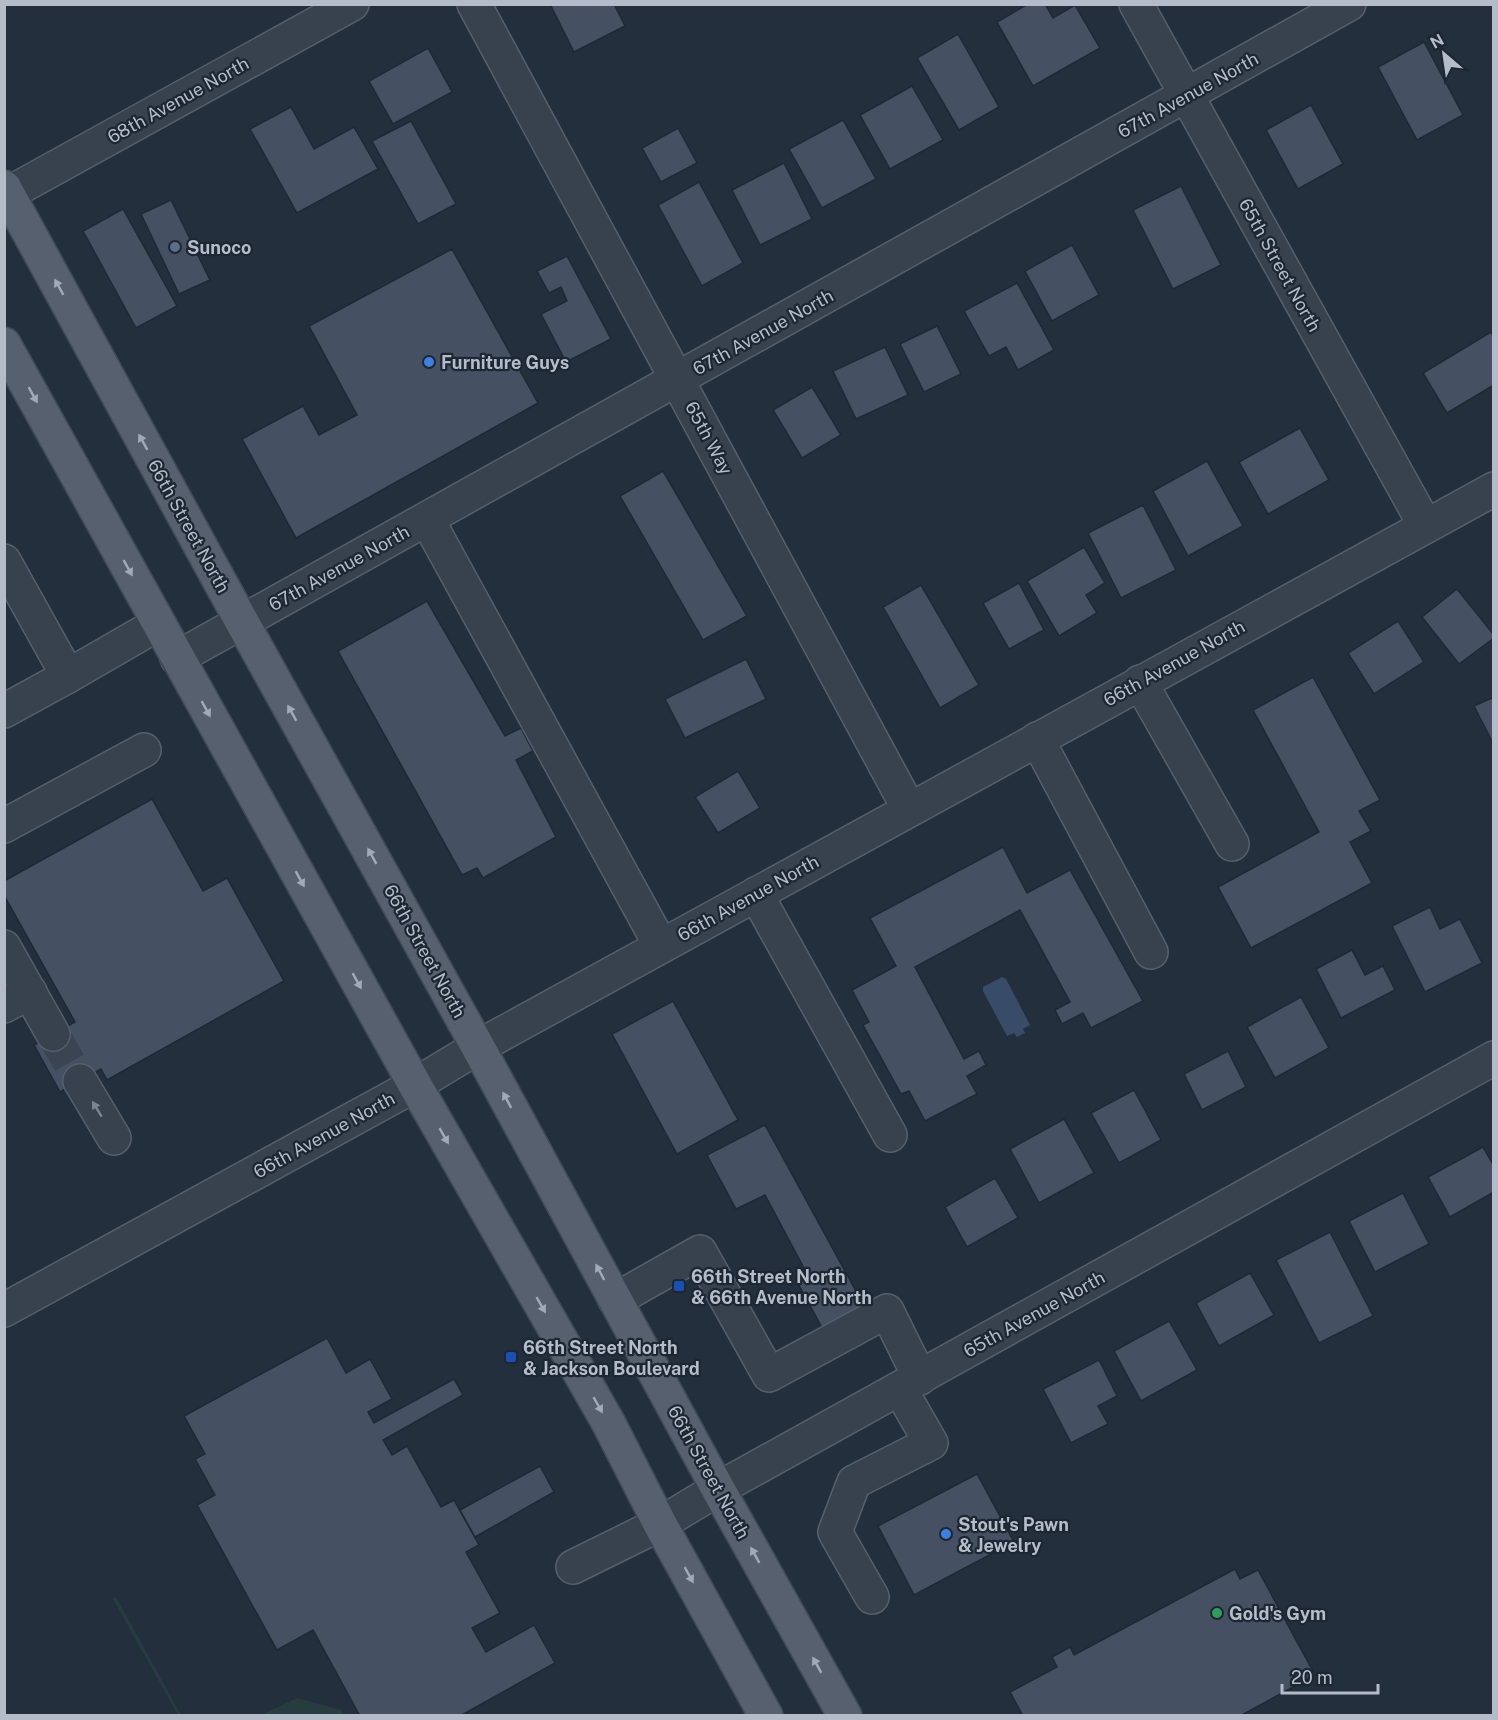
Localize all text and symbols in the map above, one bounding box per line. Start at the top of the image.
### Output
north arrow [1414,24,1474,84]
text: N [1427,30,1447,53]
street label: 67th Avenue North [1114,48,1262,142]
street label: 68th Avenue North [104,52,252,148]
street label: 65th Street North [1235,195,1325,335]
place label: Sunoco [187,237,251,258]
marker: Sunoco [168,240,182,254]
one-way arrow [54,278,64,295]
street label: 67th Avenue North [689,285,837,379]
place label: Furniture Guys [441,352,569,373]
marker: Furniture Guys [422,355,436,369]
one-way arrow [28,387,38,404]
street label: 65th Way [681,398,737,478]
one-way arrow [138,433,148,450]
street label: 66th Street North [144,456,234,596]
street label: 67th Avenue North [265,521,413,615]
one-way arrow [123,560,133,577]
street label: 66th Avenue North [1100,616,1248,710]
one-way arrow [201,701,211,718]
one-way arrow [287,705,297,722]
one-way arrow [367,848,377,865]
street label: 66th Avenue North [674,851,822,945]
one-way arrow [295,871,305,888]
street label: 66th Street North [380,881,470,1021]
one-way arrow [352,973,362,990]
street label: 66th Avenue North [250,1088,398,1182]
one-way arrow [502,1092,512,1109]
one-way arrow [92,1100,102,1117]
one-way arrow [439,1128,449,1145]
one-way arrow [595,1263,605,1280]
place label: 66th Street North & 66th Avenue North [691,1266,872,1308]
street label: 65th Avenue North [960,1266,1108,1362]
marker: 66th Street North & 66th Avenue North [672,1279,686,1293]
one-way arrow [535,1297,545,1314]
place label: 66th Street North & Jackson Boulevard [523,1337,700,1379]
marker: 66th Street North & Jackson Boulevard [504,1350,518,1364]
one-way arrow [593,1397,603,1414]
street label: 66th Street North [664,1402,754,1542]
place label: Stout's Pawn & Jewelry [958,1514,1069,1556]
marker: Stout's Pawn & Jewelry [939,1527,953,1541]
one-way arrow [750,1546,760,1563]
one-way arrow [684,1567,694,1584]
place label: Gold's Gym [1229,1603,1326,1624]
marker: Gold's Gym [1210,1606,1224,1620]
one-way arrow [812,1656,822,1673]
scale bar [1282,1657,1378,1695]
text: 20 m [1291,1667,1333,1688]

